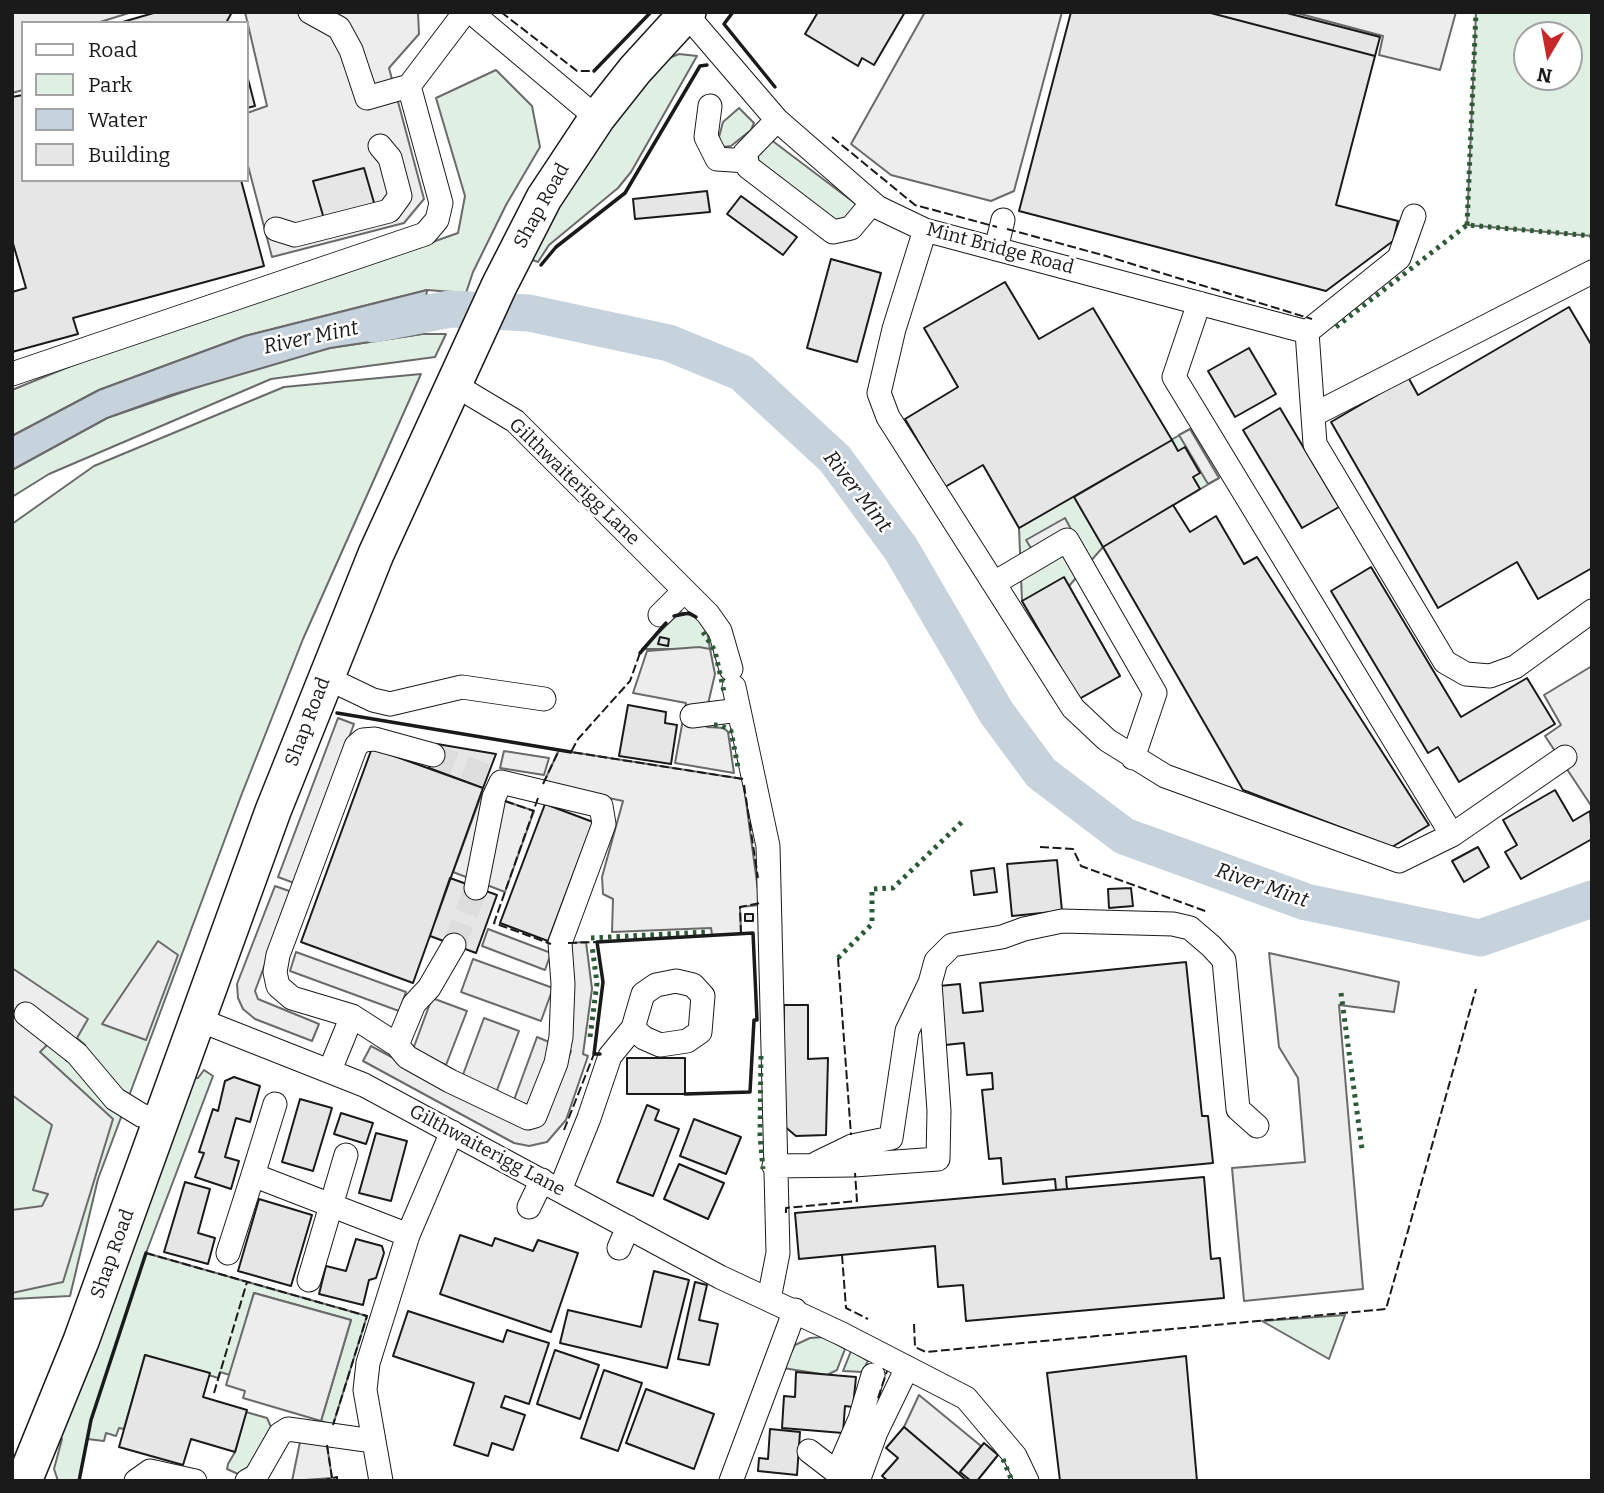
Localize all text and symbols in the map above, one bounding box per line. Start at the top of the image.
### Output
legend [21,21,248,182]
north arrow [1513,21,1583,91]
text: Road [88,37,137,63]
text: N [1535,63,1554,88]
text: Park [88,72,132,98]
text: Water [88,107,147,133]
text: Building [88,142,170,168]
street label: Shap Road [509,160,575,252]
street label: Mint Bridge Road [924,218,1076,280]
water label: River Mint [261,316,361,360]
street label: Gilthwaiterigg Lane [504,414,644,550]
water label: River Mint [817,446,897,538]
street label: Shap Road [281,674,335,770]
water label: River Mint [1212,858,1312,914]
street label: Gilthwaiterigg Lane [405,1100,569,1202]
street label: Shap Road [86,1206,140,1302]

